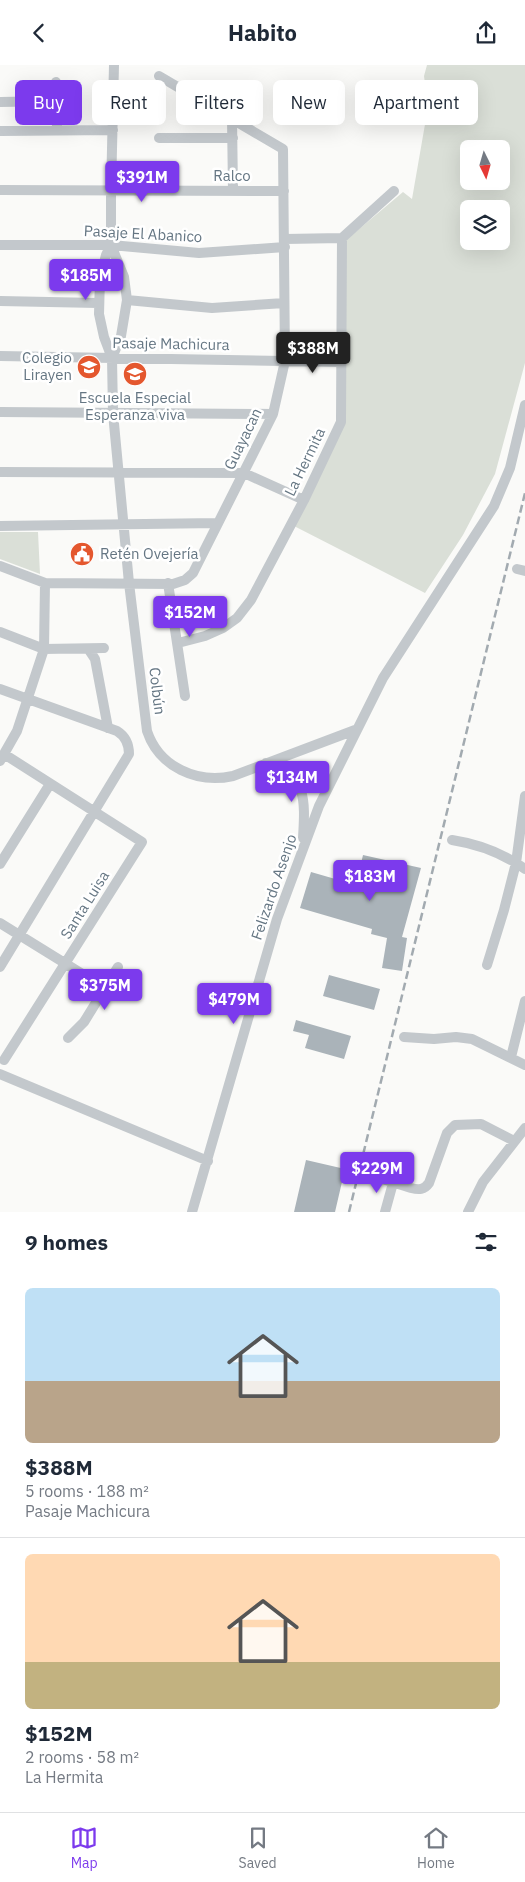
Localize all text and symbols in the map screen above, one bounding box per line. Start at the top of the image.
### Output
text: Habito [228,18,297,47]
icon: back [25,19,53,47]
icon: share [472,19,500,47]
chip: Buy [15,80,82,125]
chip: Rent [92,80,166,125]
chip: Filters [176,80,263,125]
chip: New [273,80,345,125]
chip: Apartment [355,80,478,125]
north arrow [460,140,510,190]
map controls [460,140,510,250]
pin: $391M [107,161,177,203]
street label: Ralco [213,166,251,185]
text: $391M [116,167,168,187]
button: layers [460,200,510,250]
street label: Pasaje El Abanico [83,221,203,246]
pin: $185M [51,259,121,301]
text: $185M [60,265,112,285]
pin: $388M [278,331,348,374]
street label: Pasaje Machicura [112,333,230,354]
text: $388M [287,338,339,358]
place label: Colegio Lirayen [22,348,72,384]
school or university icon: Colegio Lirayen [76,354,102,380]
school or university icon: Escuela Especial Esperanza viva [122,361,148,387]
place label: Escuela Especial Esperanza viva [79,388,191,424]
street label: Guayacan [219,405,266,473]
street label: La Hermita [280,425,329,499]
public building icon: Retén Ovejería [69,541,95,567]
place label: Retén Ovejería [100,544,198,563]
pin: $152M [155,595,225,638]
text: $152M [164,602,216,622]
street label: Colbún [145,666,170,716]
pin: $134M [257,761,327,803]
text: $134M [266,767,318,787]
street label: Felizardo Asenjo [246,831,301,942]
pin: $183M [335,859,405,902]
text: $183M [344,866,396,886]
street label: Santa Luisa [56,867,113,942]
pin: $375M [70,969,140,1011]
text: $375M [79,975,131,995]
pin: $479M [199,983,269,1025]
text: $479M [208,989,260,1009]
pin: $229M [342,1151,412,1194]
text: $229M [351,1158,403,1178]
text: 9 homes [25,1228,108,1256]
icon: filters [472,1228,500,1256]
icon: home [218,1321,308,1411]
text: $388M [25,1453,93,1481]
text: 5 rooms · 188 m² [25,1481,149,1501]
text: Pasaje Machicura [25,1501,150,1521]
icon: home [218,1586,308,1676]
text: $152M [25,1719,93,1747]
text: 2 rooms · 58 m² [25,1747,139,1767]
text: La Hermita [25,1767,103,1787]
tab: Map [70,1824,98,1872]
tab: Saved [239,1824,277,1872]
tab: Home [417,1824,455,1872]

